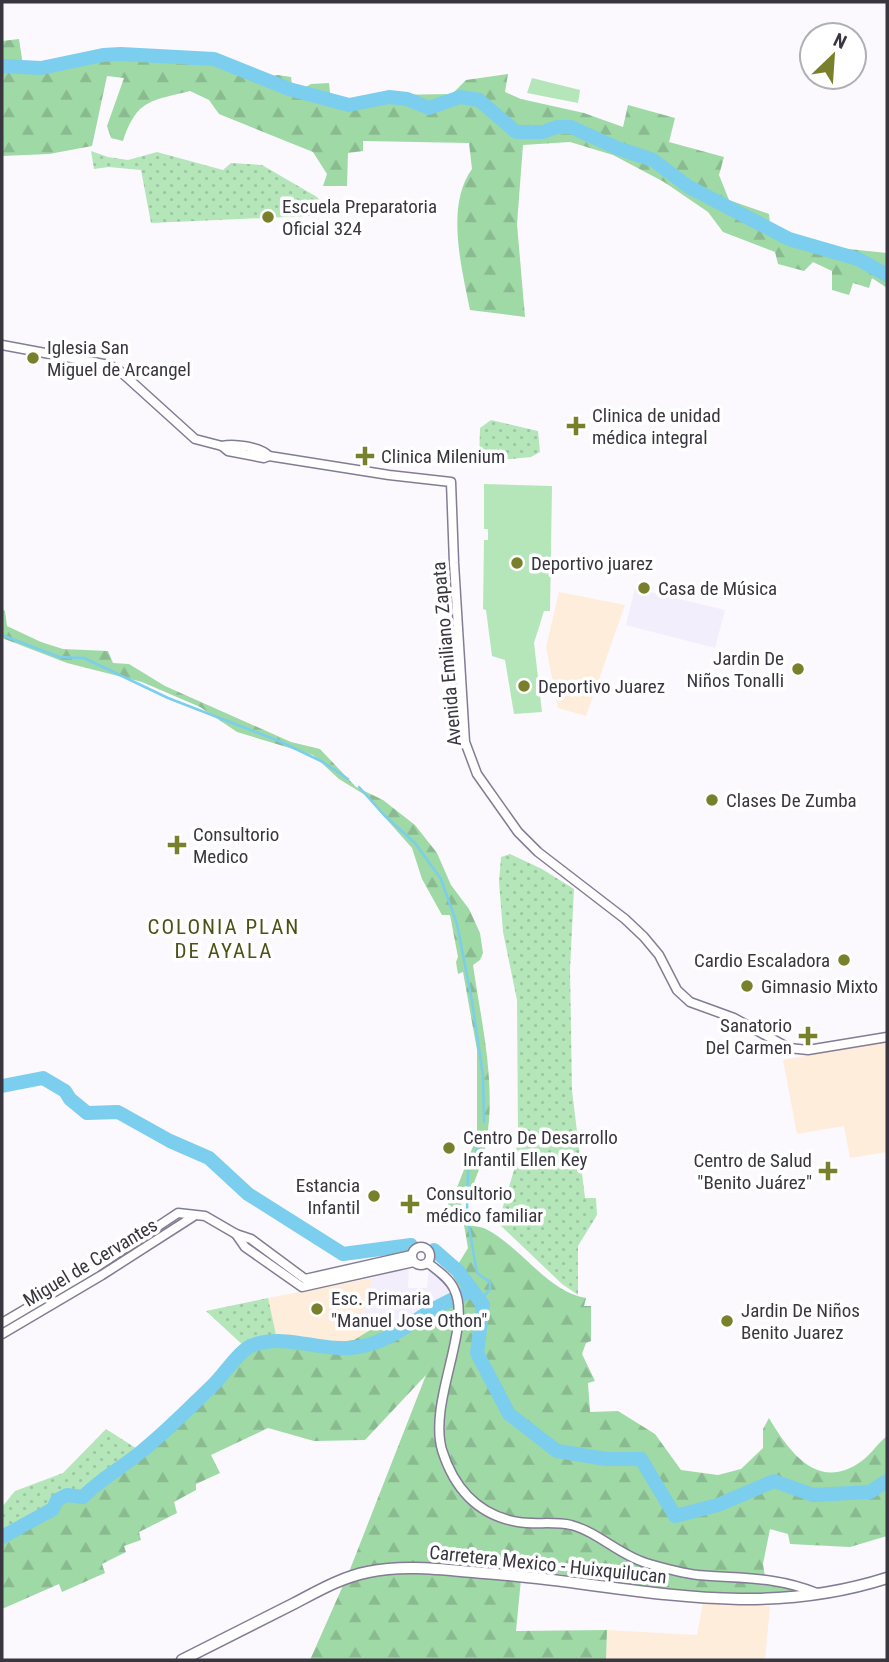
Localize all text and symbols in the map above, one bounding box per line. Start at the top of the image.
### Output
north arrow [798,21,868,91]
text: N [830,28,850,54]
place label: Escuela Preparatoria Oficial 324 [282,195,437,240]
marker: Escuela Preparatoria Oficial 324 [260,209,276,225]
place label: Iglesia San Miguel de Arcangel [47,336,191,381]
marker: Iglesia San Miguel de Arcangel [25,350,41,366]
place label: Clinica de unidad médica integral [592,404,721,449]
marker: Clinica de unidad médica integral [566,416,586,436]
place label: Clinica Milenium [381,445,505,468]
marker: Clinica Milenium [355,446,375,466]
place label: Deportivo juarez [531,552,653,575]
marker: Deportivo juarez [509,555,525,571]
street label: Avenida Emiliano Zapata [427,561,466,747]
place label: Casa de Música [658,577,777,600]
marker: Casa de Música [636,580,652,596]
place label: Jardin De Niños Tonalli [687,647,784,692]
marker: Jardin De Niños Tonalli [790,661,806,677]
place label: Deportivo Juarez [538,675,665,698]
marker: Deportivo Juarez [516,678,532,694]
place label: Clases De Zumba [726,789,857,812]
marker: Clases De Zumba [704,792,720,808]
place label: Consultorio Medico [193,823,279,868]
marker: Consultorio Medico [167,835,187,855]
district label: COLONIA PLAN DE AYALA [148,915,300,963]
place label: Cardio Escaladora [694,949,830,972]
marker: Cardio Escaladora [836,952,852,968]
place label: Gimnasio Mixto [761,975,878,998]
marker: Gimnasio Mixto [739,978,755,994]
place label: Sanatorio Del Carmen [705,1014,792,1059]
marker: Sanatorio Del Carmen [798,1026,818,1046]
place label: Centro De Desarrollo Infantil Ellen Key [463,1126,618,1171]
marker: Centro De Desarrollo Infantil Ellen Key [441,1140,457,1156]
place label: Centro de Salud "Benito Juárez" [693,1149,812,1194]
marker: Centro de Salud "Benito Juárez" [818,1161,838,1181]
place label: Estancia Infantil [296,1174,360,1219]
place label: Consultorio médico familiar [426,1182,543,1227]
marker: Estancia Infantil [366,1188,382,1204]
marker: Consultorio médico familiar [400,1194,420,1214]
street label: Miguel de Cervantes [19,1213,162,1312]
place label: Esc. Primaria "Manuel Jose Othon" [331,1287,487,1332]
place label: Jardin De Niños Benito Juarez [741,1299,860,1344]
marker: Esc. Primaria "Manuel Jose Othon" [309,1301,325,1317]
marker: Jardin De Niños Benito Juarez [719,1313,735,1329]
street label: Carretera Mexico - Huixquilucan [428,1541,668,1588]

